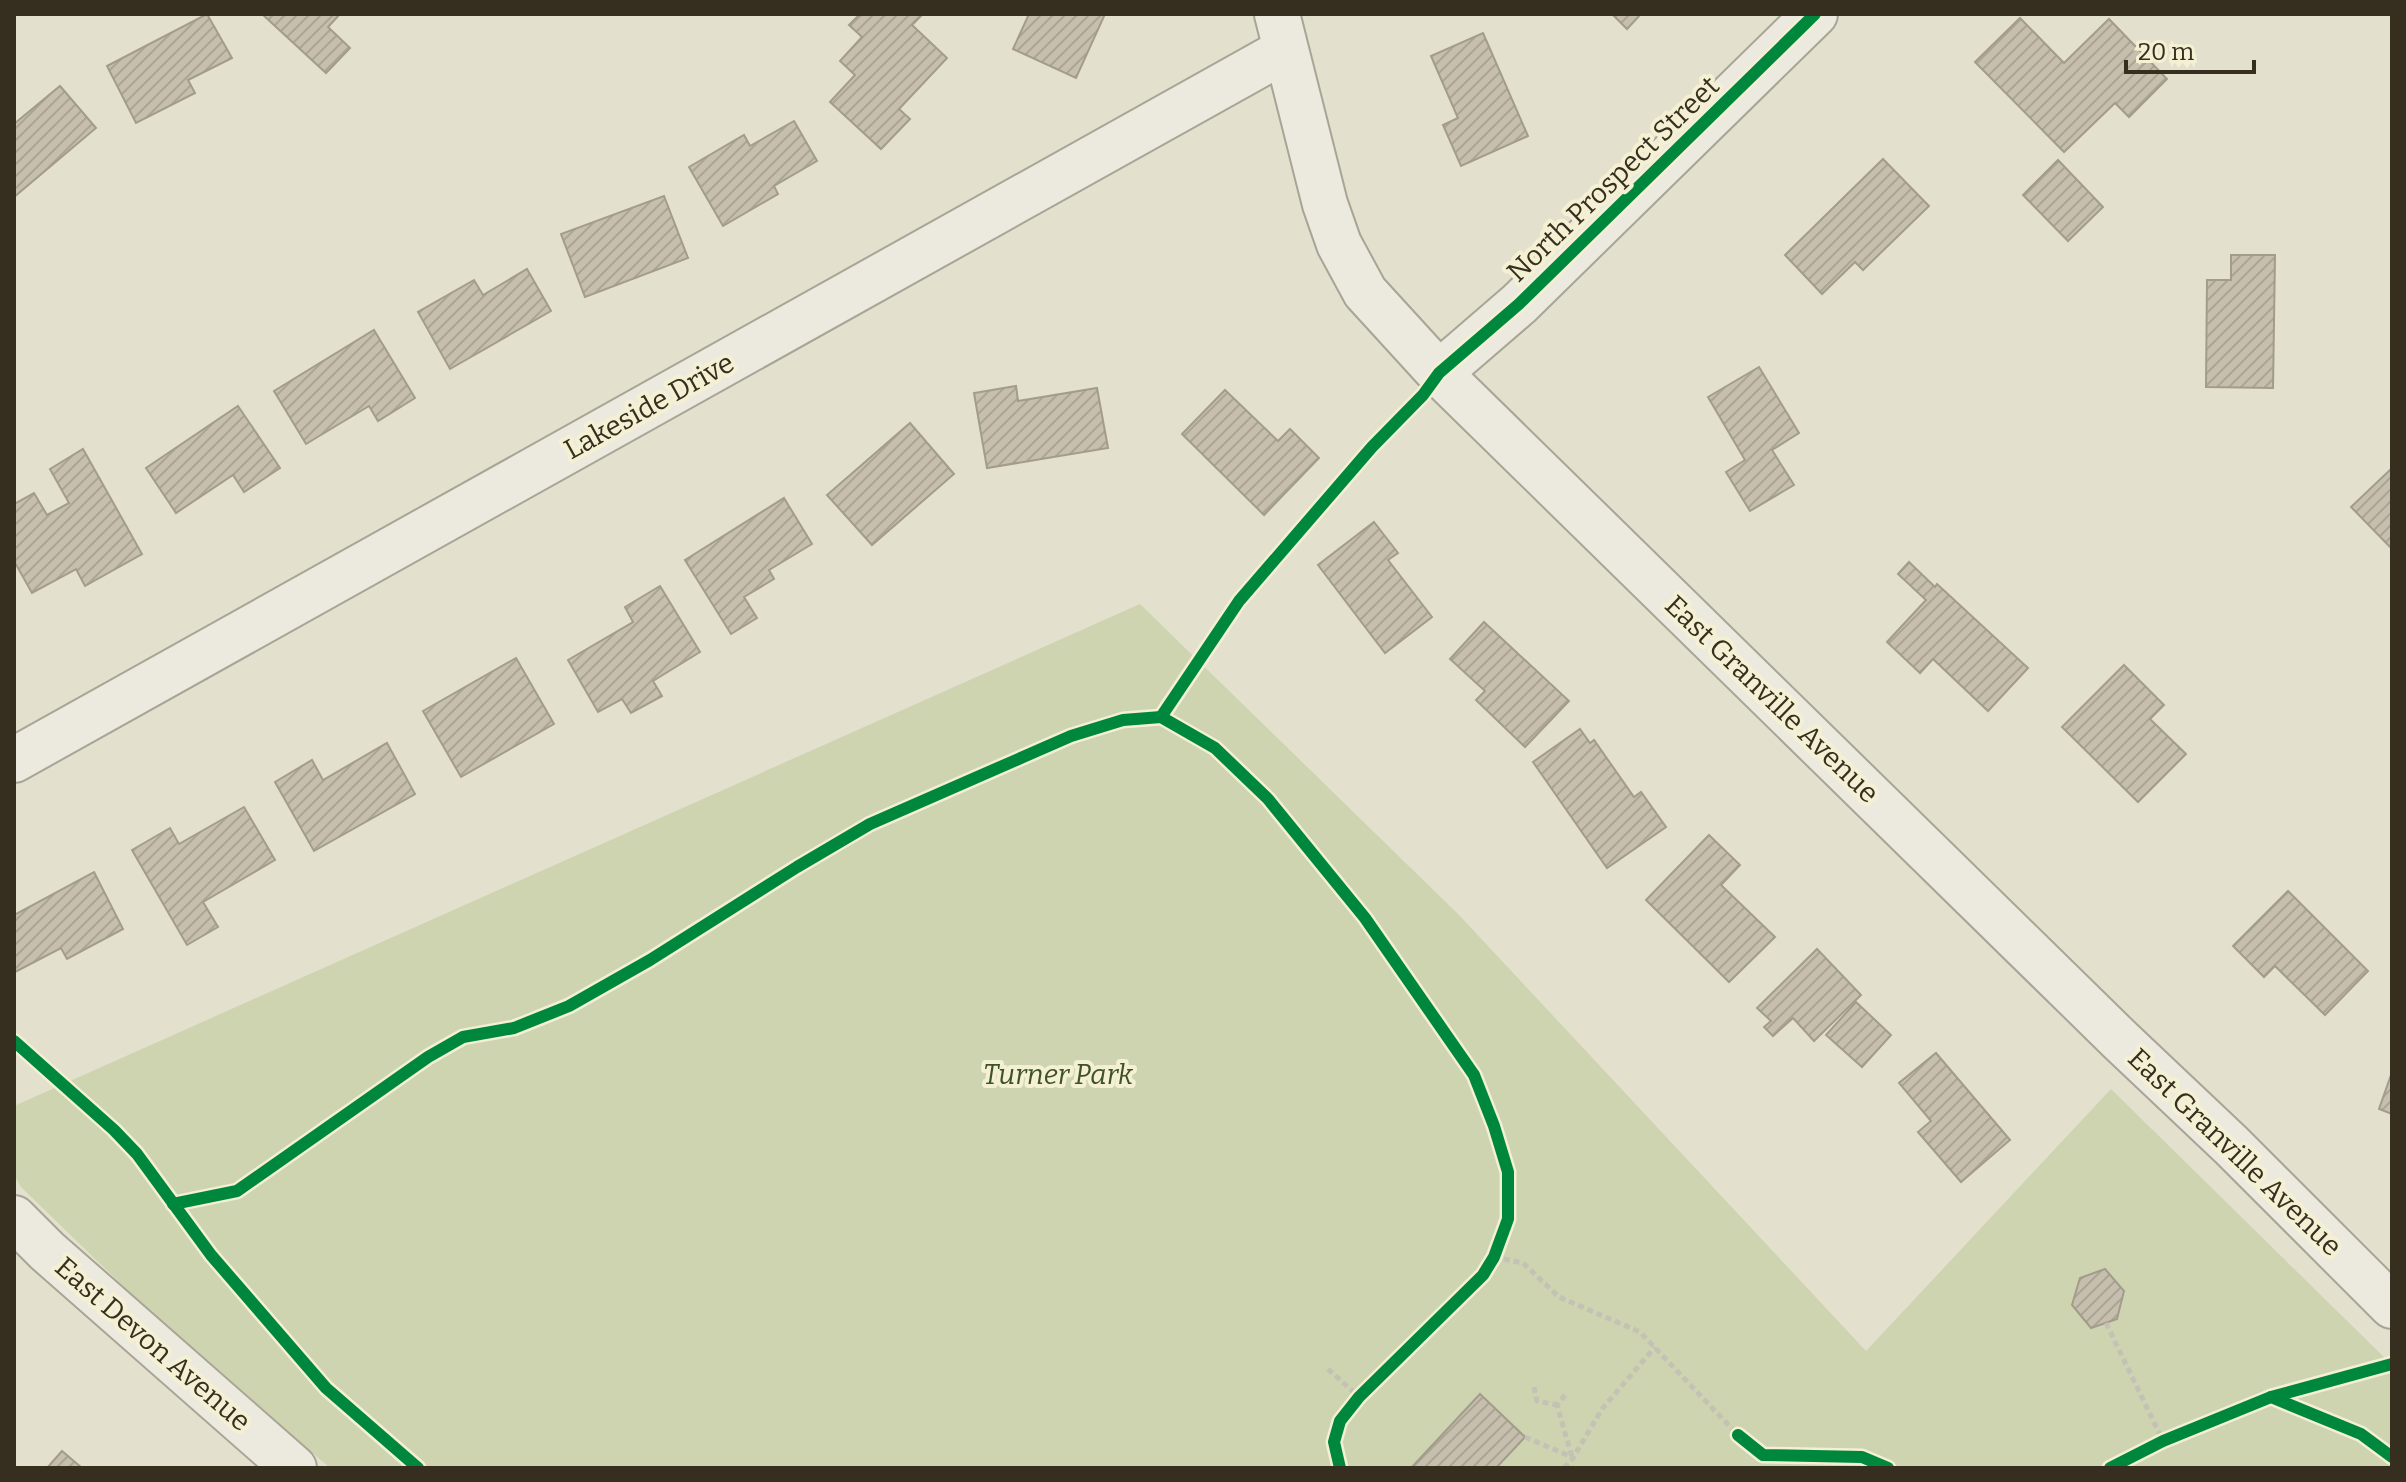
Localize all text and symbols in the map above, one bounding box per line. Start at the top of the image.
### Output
scale bar [2126,24,2254,74]
text: 20 m [2138,38,2194,66]
street label: North Prospect Street [1500,69,1726,289]
street label: Lakeside Drive [558,346,740,466]
street label: East Granville Avenue [1658,588,1886,810]
street label: East Granville Avenue [2121,1041,2349,1263]
park label: Turner Park [983,1058,1134,1091]
street label: East Devon Avenue [49,1250,257,1438]

